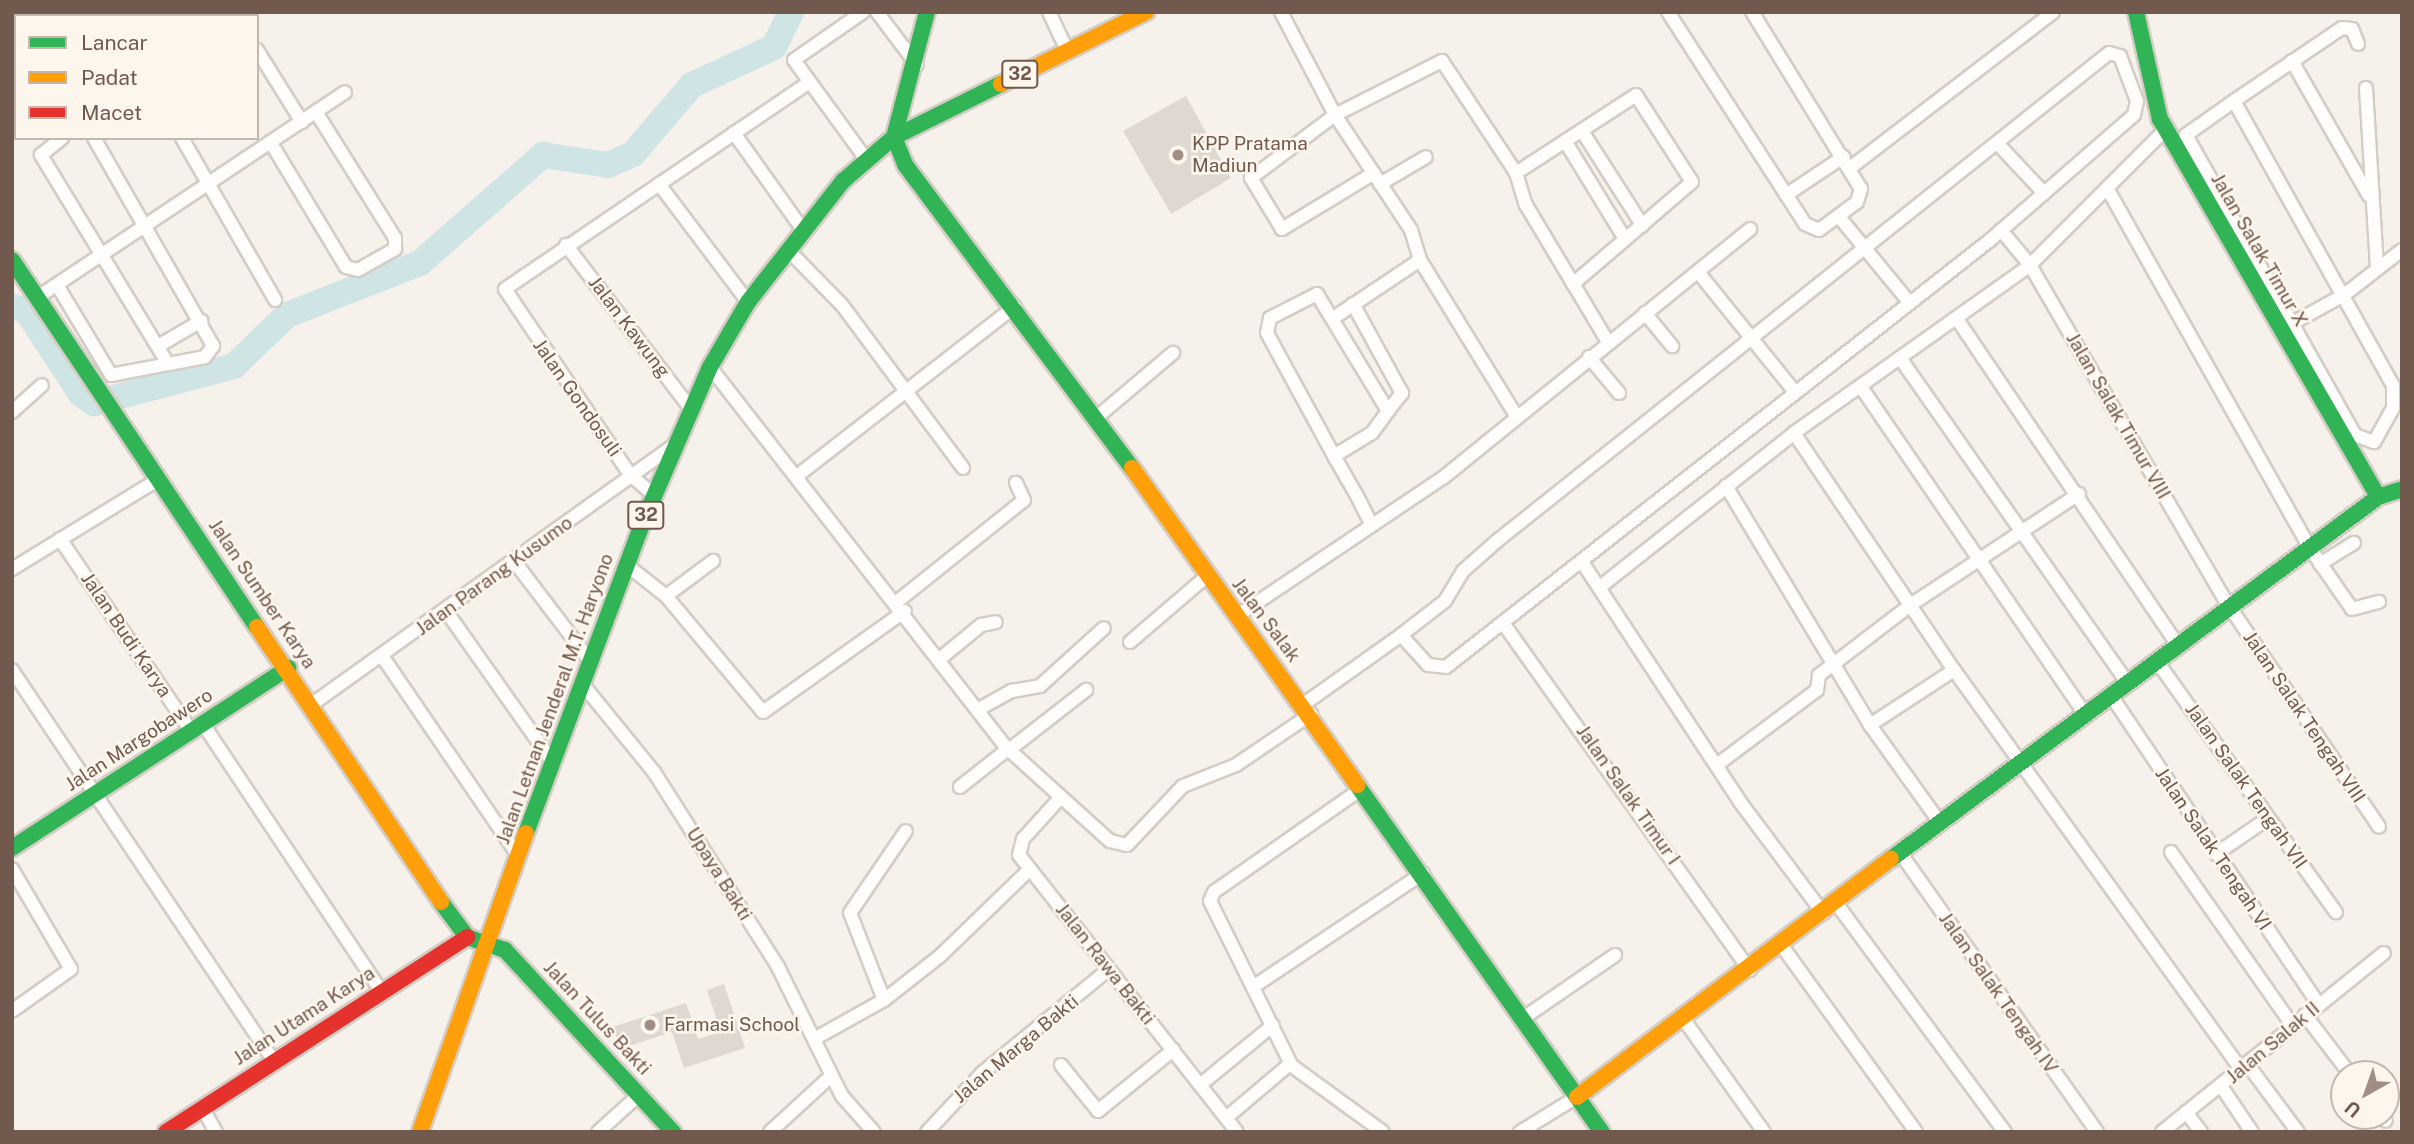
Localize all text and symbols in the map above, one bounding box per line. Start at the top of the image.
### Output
legend [14,14,259,140]
text: Lancar [81,30,148,55]
road number: 32 [1001,60,1039,88]
text: Padat [81,65,138,90]
text: Macet [81,100,142,125]
place label: KPP Pratama Madiun [1192,133,1308,177]
marker: KPP Pratama Madiun [1170,147,1186,163]
street label: Jalan Salak Timur X [2206,169,2312,331]
street label: Jalan Kawung [583,272,675,382]
street label: Jalan Salak Timur VIII [2061,328,2175,504]
street label: Jalan Gondosuli [528,335,626,461]
road number: 32 [627,500,665,530]
street label: Jalan Parang Kusumo [411,511,577,641]
street label: Jalan Sumber Karya [203,515,321,673]
street label: Jalan Letnan Jenderal M.T. Haryono [492,550,618,848]
street label: Jalan Budi Karya [76,568,176,702]
street label: Jalan Salak [1227,573,1305,667]
street label: Jalan Salak Tengah VIII [2238,627,2370,807]
street label: Jalan Margobawero [61,684,217,796]
street label: Jalan Salak Tengah VII [2180,699,2312,873]
street label: Jalan Salak Timur I [1571,721,1685,869]
street label: Jalan Salak Tengah VI [2150,763,2276,935]
street label: Upaya Bakti [681,823,757,925]
street label: Jalan Rawa Bakti [1050,899,1160,1029]
street label: Jalan Salak Tengah IV [1934,908,2062,1078]
street label: Jalan Tulus Bakti [538,956,656,1080]
street label: Jalan Utama Karya [229,962,379,1070]
street label: Jalan Marga Bakti [949,990,1083,1108]
street label: Jalan Salak II [2222,997,2324,1089]
place label: Farmasi School [664,1014,800,1036]
marker: Farmasi School [642,1017,658,1033]
north arrow [2330,1060,2400,1130]
text: U [2340,1097,2365,1122]

